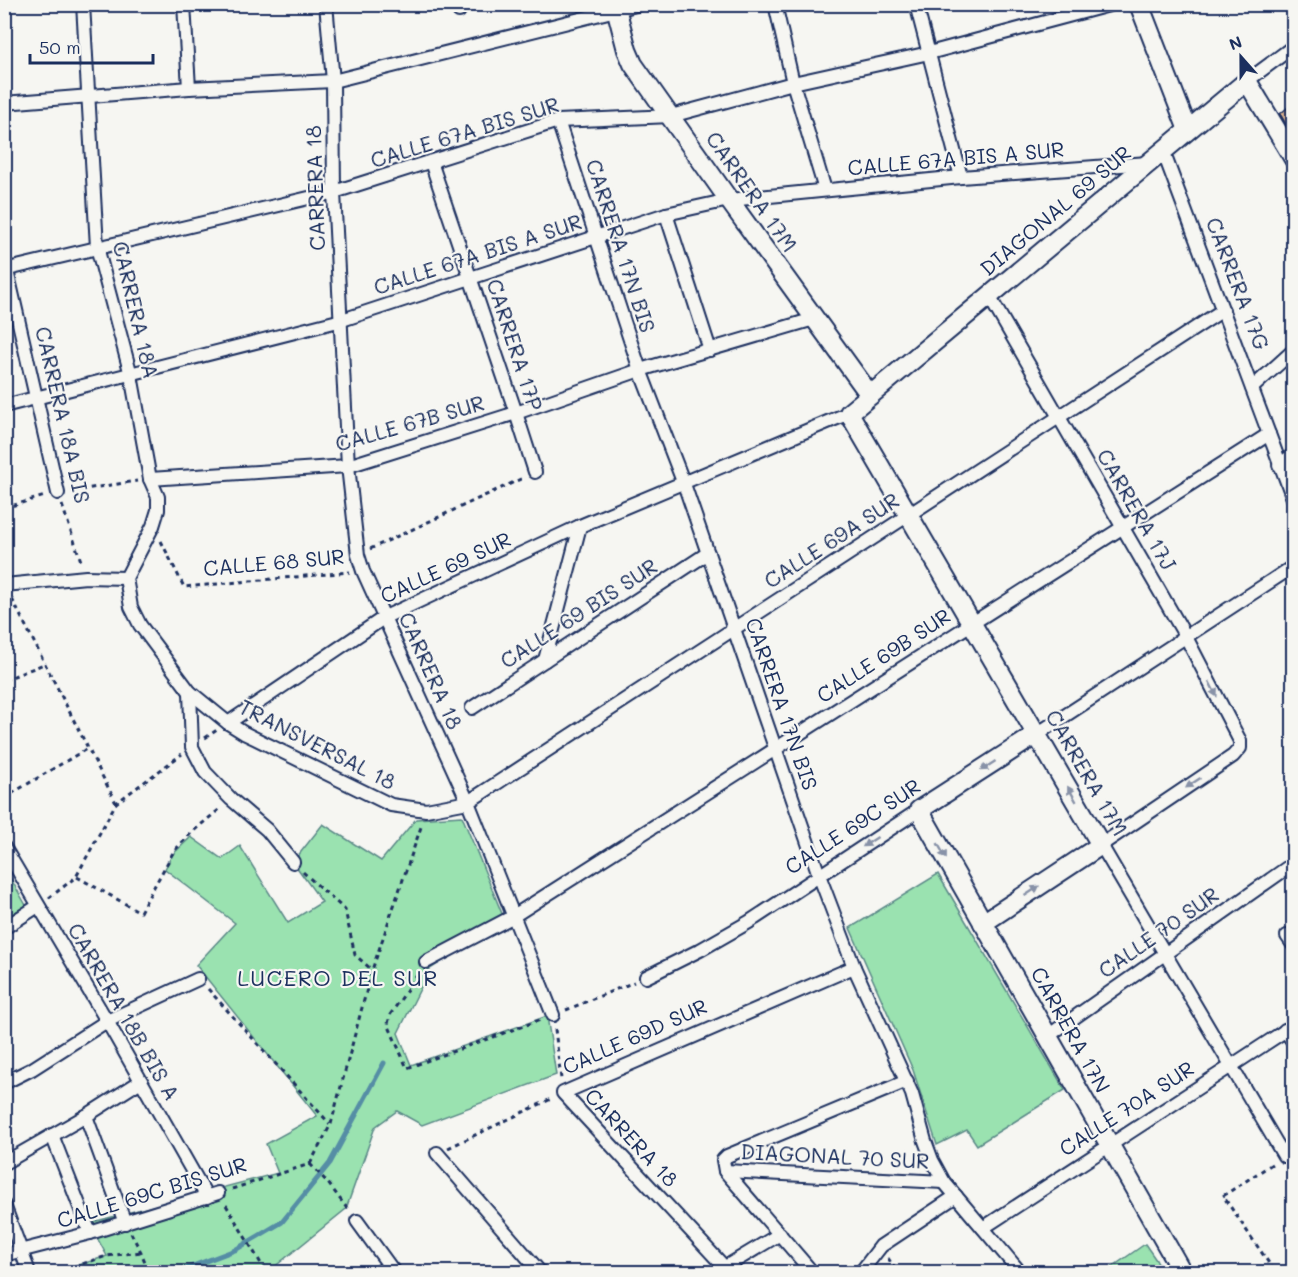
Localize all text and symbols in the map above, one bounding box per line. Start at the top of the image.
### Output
scale bar [30,27,153,65]
north arrow [1211,27,1271,87]
text: N [1226,31,1245,55]
text: 50 m [39,35,81,59]
street label: CALLE 67A BIS SUR [367,90,562,173]
street label: CARRERA 18 [299,125,330,251]
street label: CARRERA 17M [701,126,804,257]
street label: CALLE 67A BIS A SUR [846,135,1065,180]
street label: DIAGONAL 69 SUR [974,139,1136,281]
street label: CARRERA 17N BIS [581,156,662,336]
street label: CALLE 67A BIS A SUR [370,207,585,300]
street label: CARRERA 17G [1201,213,1276,354]
street label: CARRERA 18A [108,239,165,381]
street label: CARRERA 17P [481,275,549,414]
street label: CARRERA 18A BIS [30,324,97,506]
street label: CALLE 67B SUR [332,388,487,457]
street label: CARRERA 17J [1092,444,1183,575]
street label: CALLE 69A SUR [758,486,904,594]
street label: CALLE 69 SUR [376,525,515,609]
street label: CALLE 68 SUR [202,542,346,581]
street label: CALLE 69 BIS SUR [494,552,662,674]
street label: CALLE 69B SUR [811,601,955,708]
street label: CARRERA 18 [394,608,469,733]
street label: CARRERA 17N BIS [740,614,825,793]
one-way arrow [1208,680,1218,697]
street label: TRANSVERSAL 18 [235,693,401,795]
street label: CARRERA 17M [1040,704,1134,840]
one-way arrow [980,760,996,772]
street label: CALLE 69C SUR [779,772,925,880]
one-way arrow [1185,777,1201,788]
one-way arrow [1067,785,1077,802]
one-way arrow [862,836,878,847]
one-way arrow [937,843,947,860]
street label: CALLE 70 SUR [1093,880,1224,983]
one-way arrow [1023,885,1039,897]
street label: CARRERA 18B BIS A [63,918,186,1105]
street label: CARRERA 17N [1026,962,1117,1097]
district label: LUCERO DEL SUR [237,963,439,992]
street label: CALLE 69D SUR [558,992,711,1080]
street label: CALLE 70A SUR [1054,1054,1199,1161]
street label: CARRERA 18 [579,1082,685,1192]
street label: DIAGONAL 70 SUR [740,1137,930,1174]
street label: CALLE 69C BIS SUR [53,1150,250,1233]

